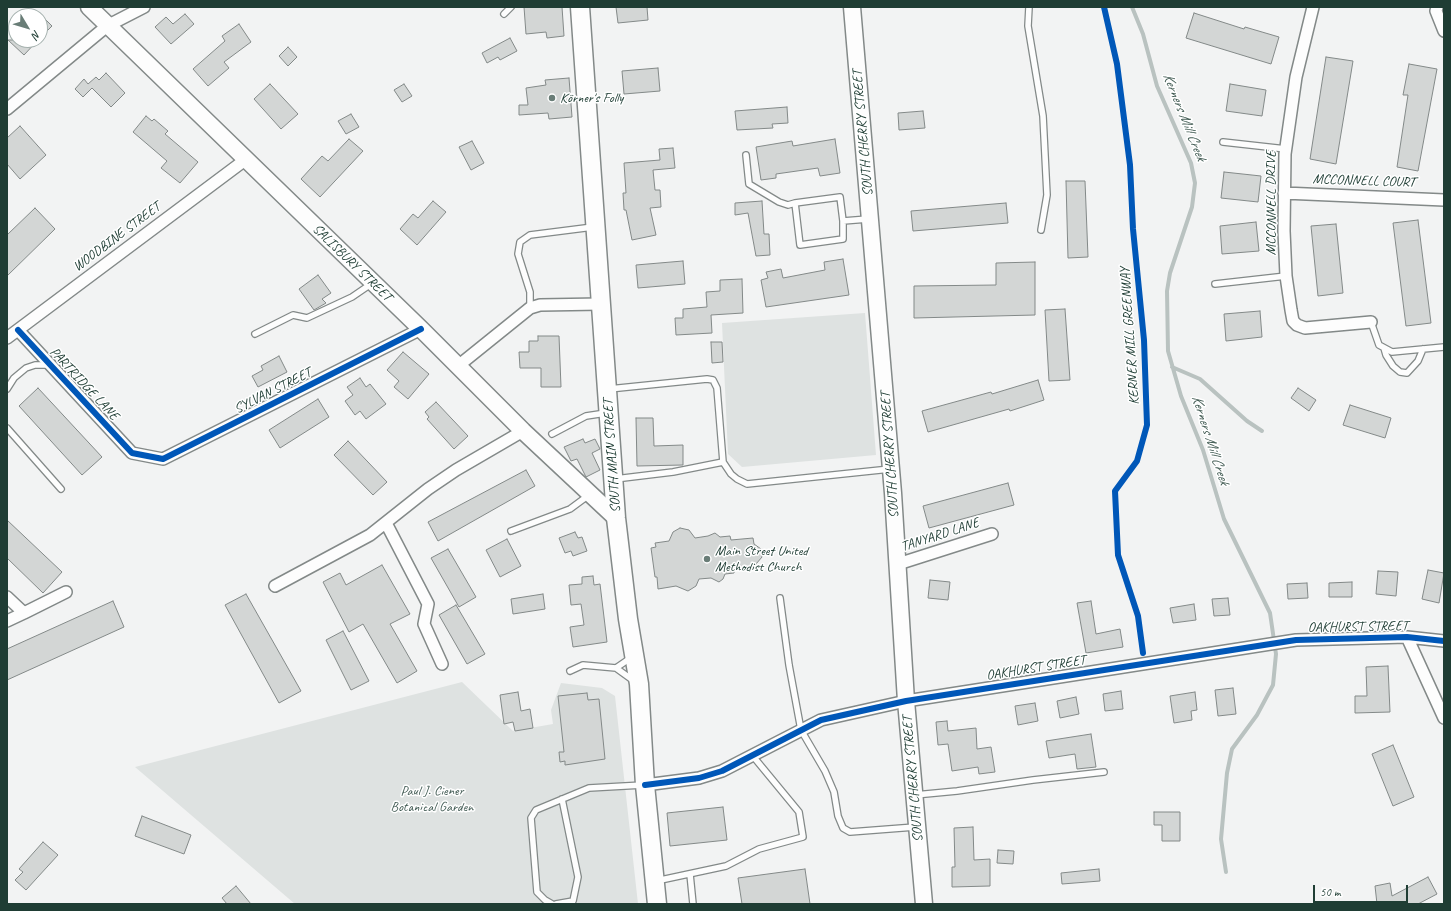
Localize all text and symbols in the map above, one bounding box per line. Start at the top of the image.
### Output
north arrow [8,8,48,48]
text: N [29,28,44,42]
street label: SOUTH CHERRY STREET [849,69,877,197]
water label: Kerners Mill Creek [1158,70,1210,164]
place label: Körner's Folly [560,90,623,106]
marker: Körner's Folly [547,93,557,103]
street label: MCCONNELL DRIVE [1263,151,1279,255]
street label: MCCONNELL COURT [1312,171,1416,191]
street label: WOODBINE STREET [70,199,164,275]
street label: SALISBURY STREET [309,221,395,305]
street label: KERNER MILL GREENWAY [1117,267,1143,405]
street label: PARTRIDGE LANE [46,344,122,424]
street label: SYLVAN STREET [232,364,314,418]
street label: SOUTH CHERRY STREET [877,391,903,519]
water label: Kerners Mill Creek [1187,393,1233,487]
street label: SOUTH MAIN STREET [600,399,624,513]
street label: TANYARD LANE [899,514,981,556]
place label: Main Street United Methodist Church [715,543,808,576]
marker: Main Street United Methodist Church [702,554,712,564]
street label: OAKHURST STREET [1308,618,1408,636]
street label: OAKHURST STREET [985,652,1087,684]
street label: SOUTH CHERRY STREET [899,715,927,843]
park label: Paul J. Ciener Botanical Garden [391,783,473,816]
scale bar [1315,877,1410,903]
text: 50 m [1320,884,1340,900]

